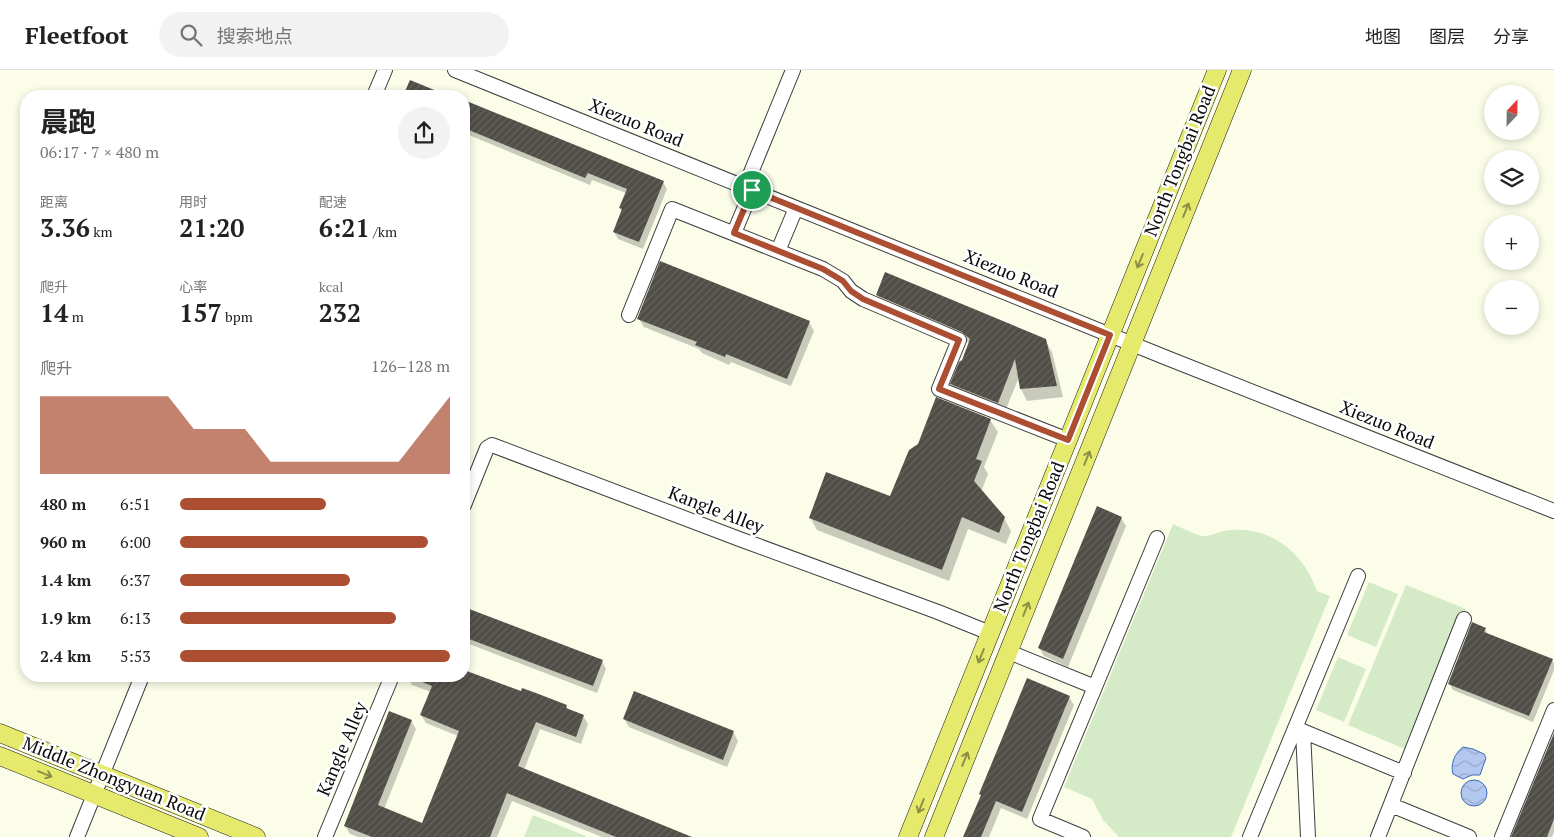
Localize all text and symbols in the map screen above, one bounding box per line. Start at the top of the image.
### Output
search box [159,12,509,57]
text: Fleetfoot [25,19,129,51]
icon: search [177,21,205,49]
text: 搜索地点 [217,23,293,48]
text: 地图 [1365,24,1401,48]
text: 图层 [1429,24,1465,48]
text: 分享 [1493,24,1529,48]
street label: North Tongbai Road [1138,82,1220,240]
north arrow [1484,85,1539,140]
map controls [1484,85,1539,335]
street label: Xiezuo Road [586,92,687,152]
text: 晨跑 [40,103,96,140]
button: share [398,107,450,159]
text: 06:17 · 7 × 480 m [40,141,159,163]
button: layers [1484,150,1539,205]
pin [731,169,773,211]
icon: arrive [738,176,766,204]
text: 距离 [40,192,68,211]
text: 用时 [179,192,207,211]
text: 配速 [319,192,347,211]
one-way arrow [1183,202,1192,217]
text: 3.36 [40,211,90,244]
text: 21:20 [179,211,244,244]
text: 6:21 [319,211,370,244]
button: + [1484,215,1539,270]
text: km [90,222,113,241]
text: /km [370,222,397,241]
street label: Xiezuo Road [961,243,1062,303]
one-way arrow [1134,253,1144,268]
text: 爬升 [40,277,68,296]
text: 心率 [179,277,207,296]
text: kcal [319,277,344,296]
button: − [1484,280,1539,335]
text: 14 [40,296,68,329]
text: 157 [179,296,222,329]
text: 232 [319,296,361,329]
text: m [68,307,84,326]
text: bpm [222,307,253,326]
text: 126–128 m [371,355,450,377]
text: 爬升 [40,357,72,379]
street label: Xiezuo Road [1337,394,1438,454]
one-way arrow [1082,451,1092,466]
street label: North Tongbai Road [987,458,1069,616]
street label: Kangle Alley [665,480,768,539]
text: 480 m [40,493,86,515]
text: 6:51 [120,493,151,515]
text: 960 m [40,531,86,553]
text: 6:00 [120,531,151,553]
text: 1.4 km [40,569,91,591]
text: 6:37 [120,569,151,591]
one-way arrow [1022,602,1031,617]
text: 1.9 km [40,607,91,629]
text: 6:13 [120,607,151,629]
text: 2.4 km [40,645,91,667]
text: 5:53 [120,645,151,667]
one-way arrow [976,648,986,663]
street label: Kangle Alley [310,697,372,799]
street label: Middle Zhongyuan Road [19,730,209,826]
one-way arrow [962,752,971,767]
one-way arrow [37,770,52,780]
one-way arrow [915,799,924,814]

